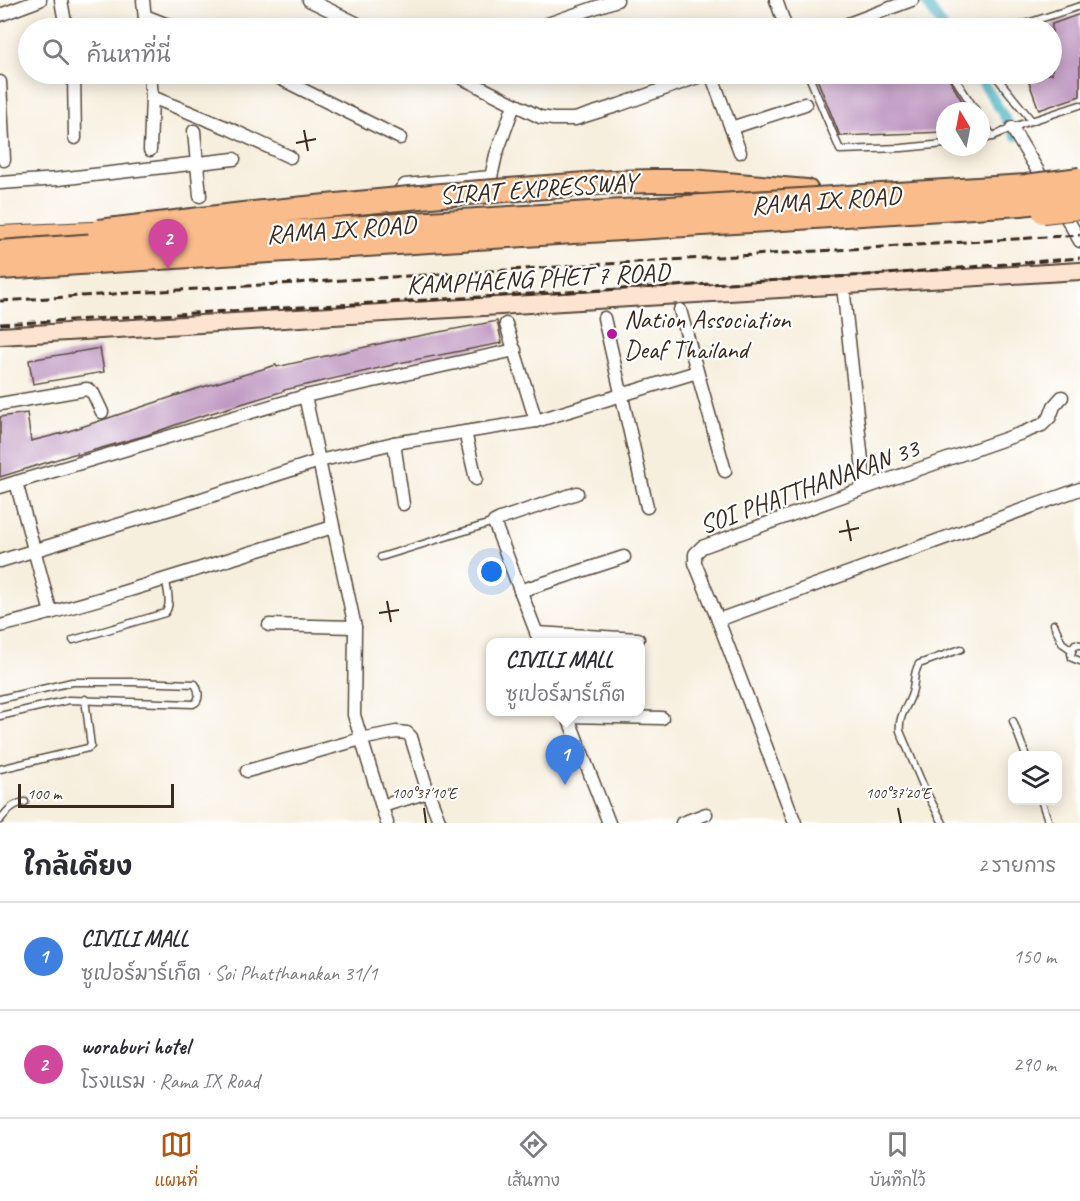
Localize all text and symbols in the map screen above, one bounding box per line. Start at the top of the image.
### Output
search box [18,18,1062,84]
icon: search [39,35,72,68]
text: ค้นหาที่นี่ [87,41,171,69]
north arrow [936,102,990,156]
street label: SIRAT EXPRESSWAY [438,165,643,212]
street label: RAMA IX ROAD [750,179,904,222]
street label: RAMA IX ROAD [265,208,419,251]
pin: 2 [148,220,188,269]
street label: KAMPHAENG PHET 7 ROAD [406,255,672,302]
place label: Nation Association Deaf Thailand [624,303,792,366]
marker: Nation Association Deaf Thailand [605,327,619,341]
street label: SOI PHATTHANAKAN 33 [695,431,925,541]
your location [477,557,506,586]
popup [486,638,645,716]
text: CIVILI MALL [506,646,613,674]
text: ซูเปอร์มาร์เก็ต [506,682,625,707]
pin: 1 [546,736,584,785]
map controls [1008,751,1062,805]
button: layers [1008,751,1062,805]
scale bar [18,781,174,808]
text: 100 m [27,784,61,804]
text: 100°37'10"E [392,784,458,803]
text: 100°37'20"E [866,784,932,803]
text: ใกล้เคียง [24,850,132,883]
text: 2 รายการ [978,853,1056,878]
text: CIVILI MALL [81,925,188,953]
text: 1 [39,944,48,969]
text: 150 m [1013,944,1056,969]
text: ซูเปอร์มาร์เก็ต · Soi Phatthanakan 31/1 [81,961,378,986]
text: woraburi hotel [81,1033,190,1061]
text: 2 [39,1052,48,1077]
text: 290 m [1013,1052,1056,1077]
text: โรงแรม · Rama IX Road [81,1069,259,1094]
tab: แผนที่ [155,1128,198,1192]
tab: เส้นทาง [507,1128,560,1192]
tab: บันทึกไว้ [869,1128,925,1192]

